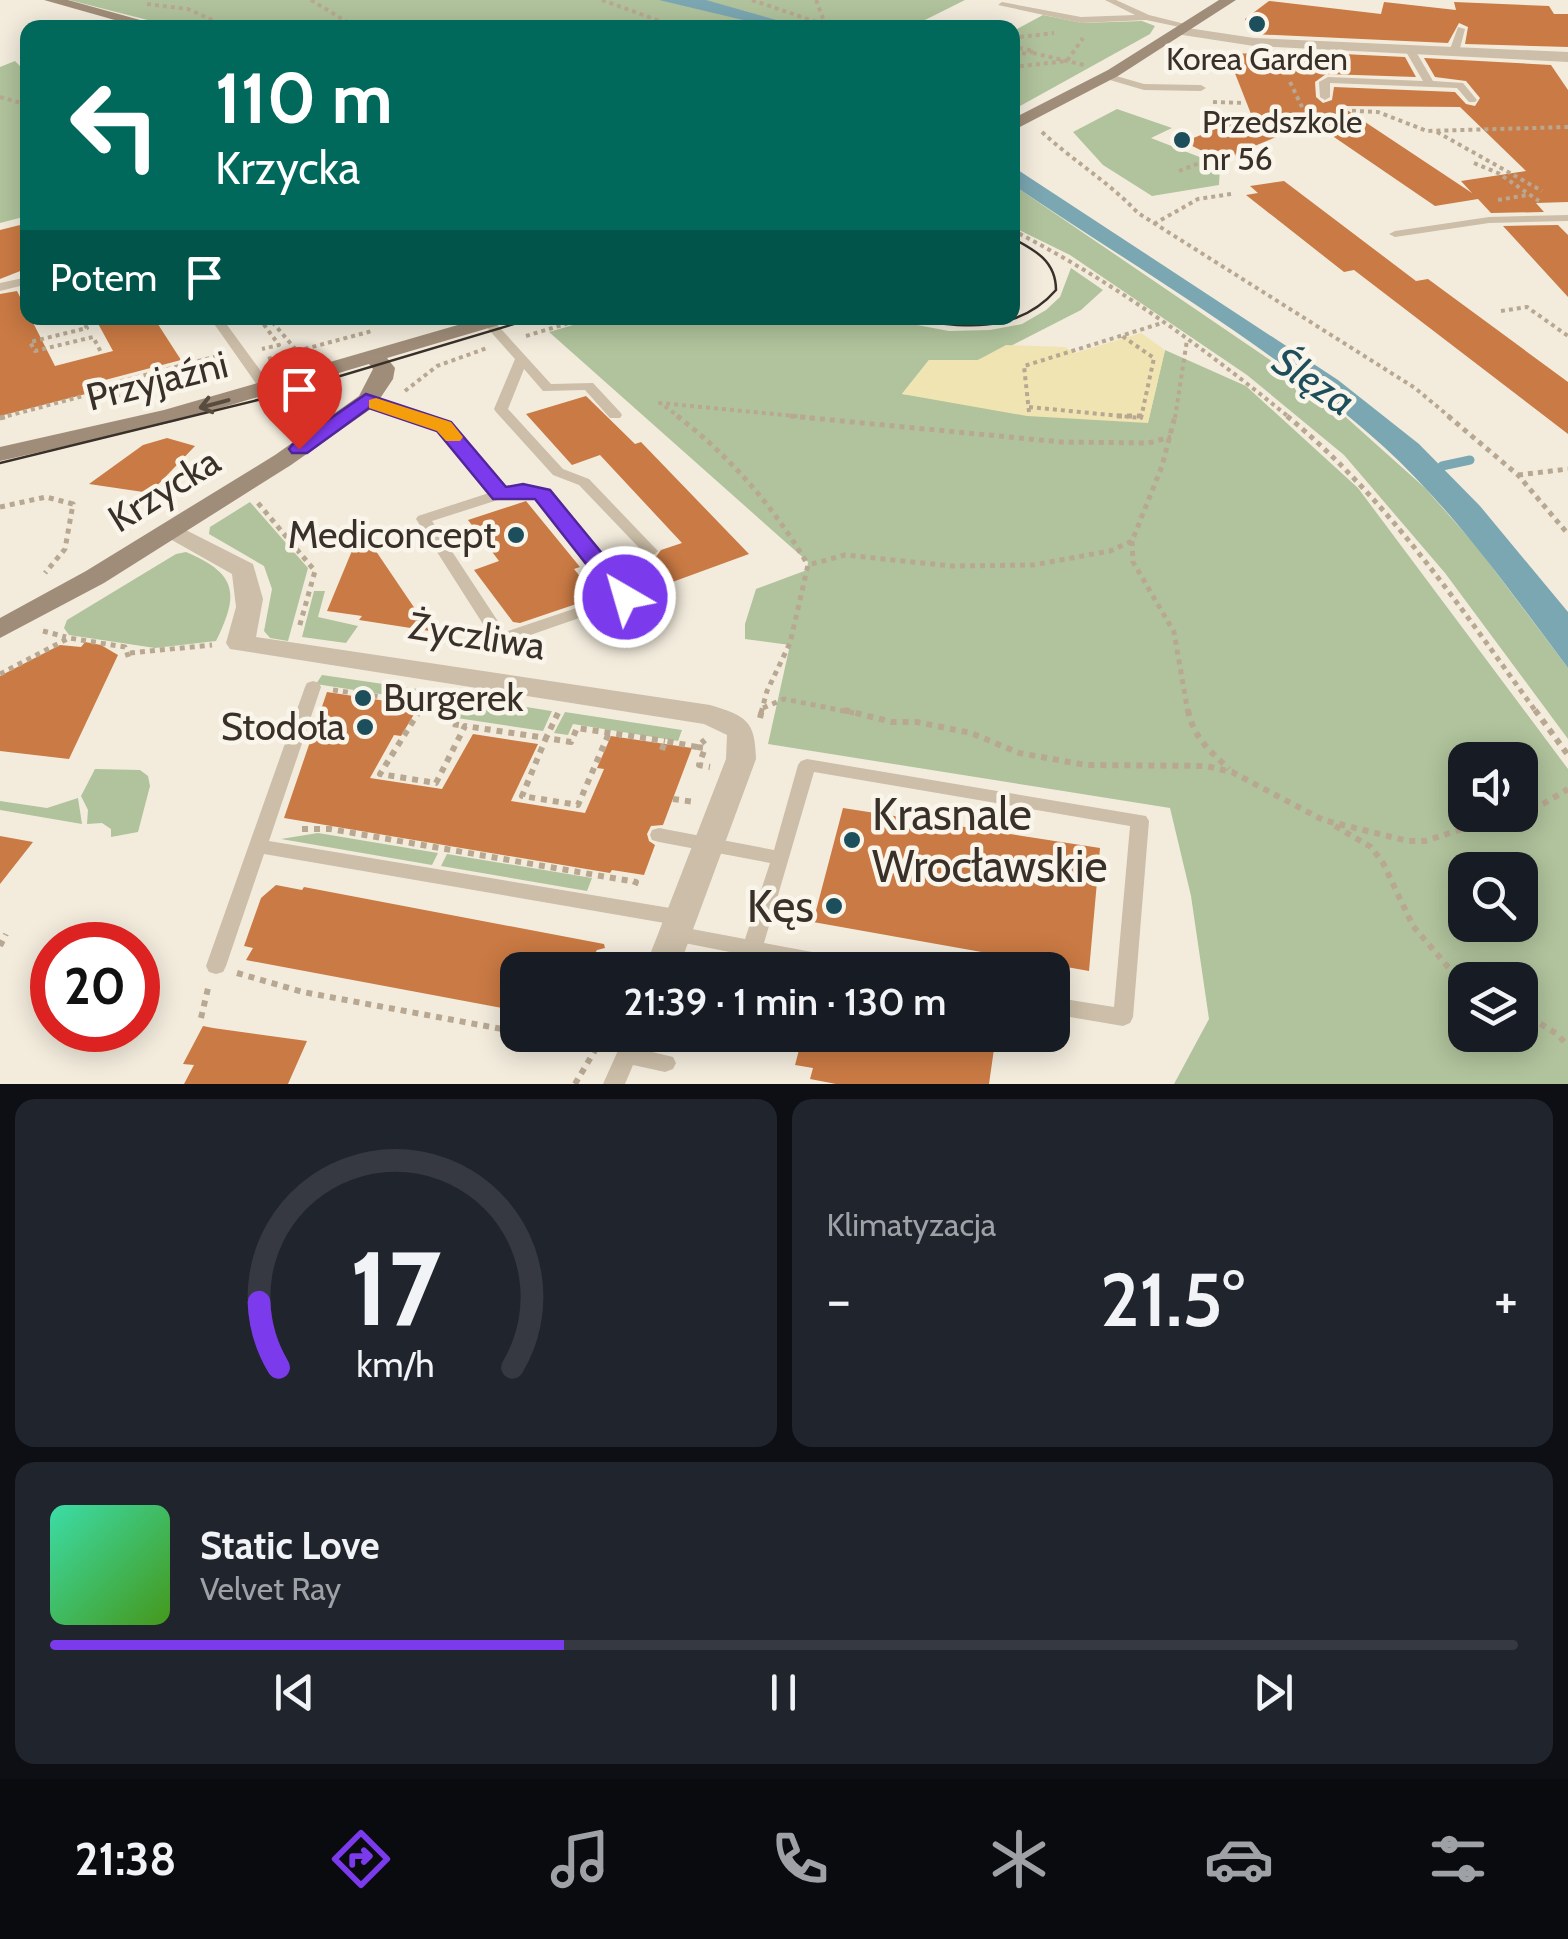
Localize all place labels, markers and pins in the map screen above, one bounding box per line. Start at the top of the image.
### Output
marker: Korea Garden [1246,13,1268,35]
place label: Korea Garden [1166,39,1348,78]
place label: Przedszkole nr 56 [1202,102,1362,178]
marker: Przedszkole nr 56 [1171,129,1193,151]
pin [257,347,342,450]
place label: Mediconcept [288,511,496,558]
marker: Mediconcept [505,524,527,546]
place label: Burgerek [383,674,524,721]
marker: Burgerek [352,687,374,709]
place label: Stodoła [221,703,345,750]
marker: Stodoła [354,716,376,738]
place label: Krasnale Wrocławskie [872,787,1108,893]
marker: Krasnale Wrocławskie [841,829,863,851]
place label: Kęs [747,879,814,933]
marker: Kęs [823,895,845,917]

